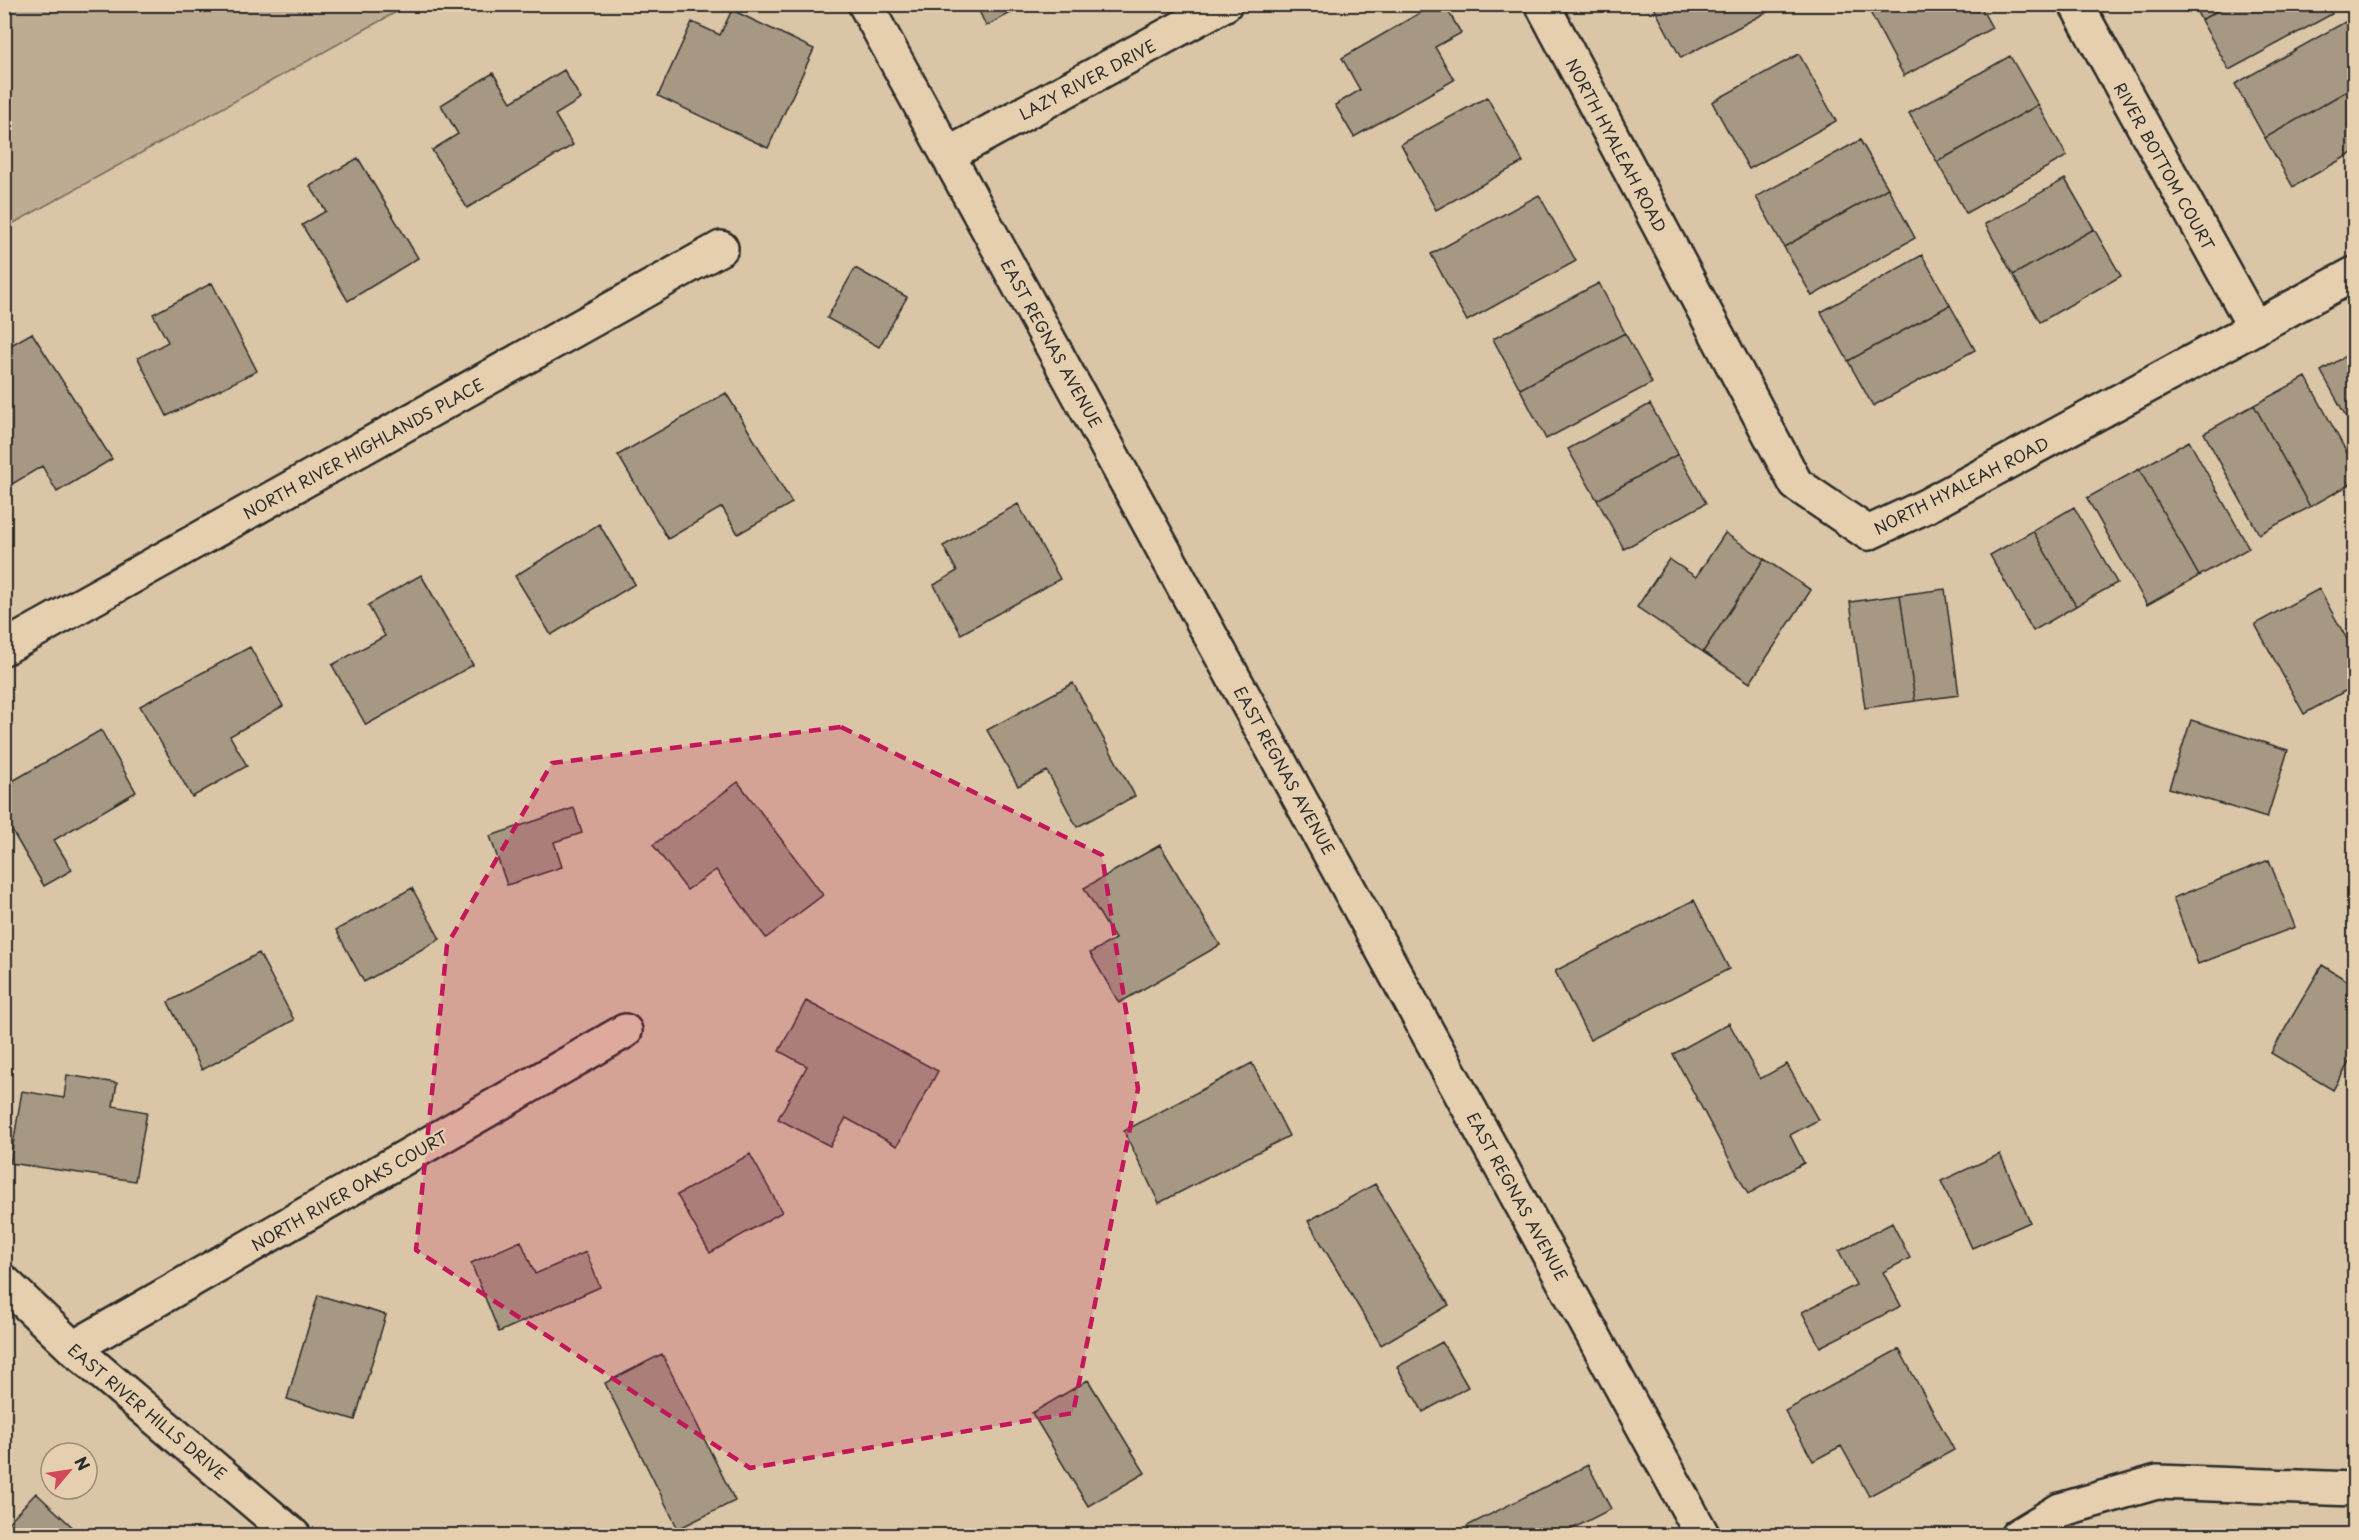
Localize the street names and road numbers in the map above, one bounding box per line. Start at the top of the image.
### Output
street label: LAZY RIVER DRIVE [1014,33,1160,125]
street label: NORTH HYALEAH ROAD [1561,54,1673,236]
street label: RIVER BOTTOM COURT [2109,78,2221,254]
street label: EAST REGNAS AVENUE [996,254,1108,432]
street label: NORTH RIVER HIGHLANDS PLACE [238,372,488,524]
street label: NORTH HYALEAH ROAD [1869,430,2053,540]
street label: EAST REGNAS AVENUE [1229,681,1341,859]
street label: EAST REGNAS AVENUE [1462,1107,1574,1285]
street label: NORTH RIVER OAKS COURT [246,1124,452,1256]
street label: EAST RIVER HILLS DRIVE [63,1337,233,1485]

